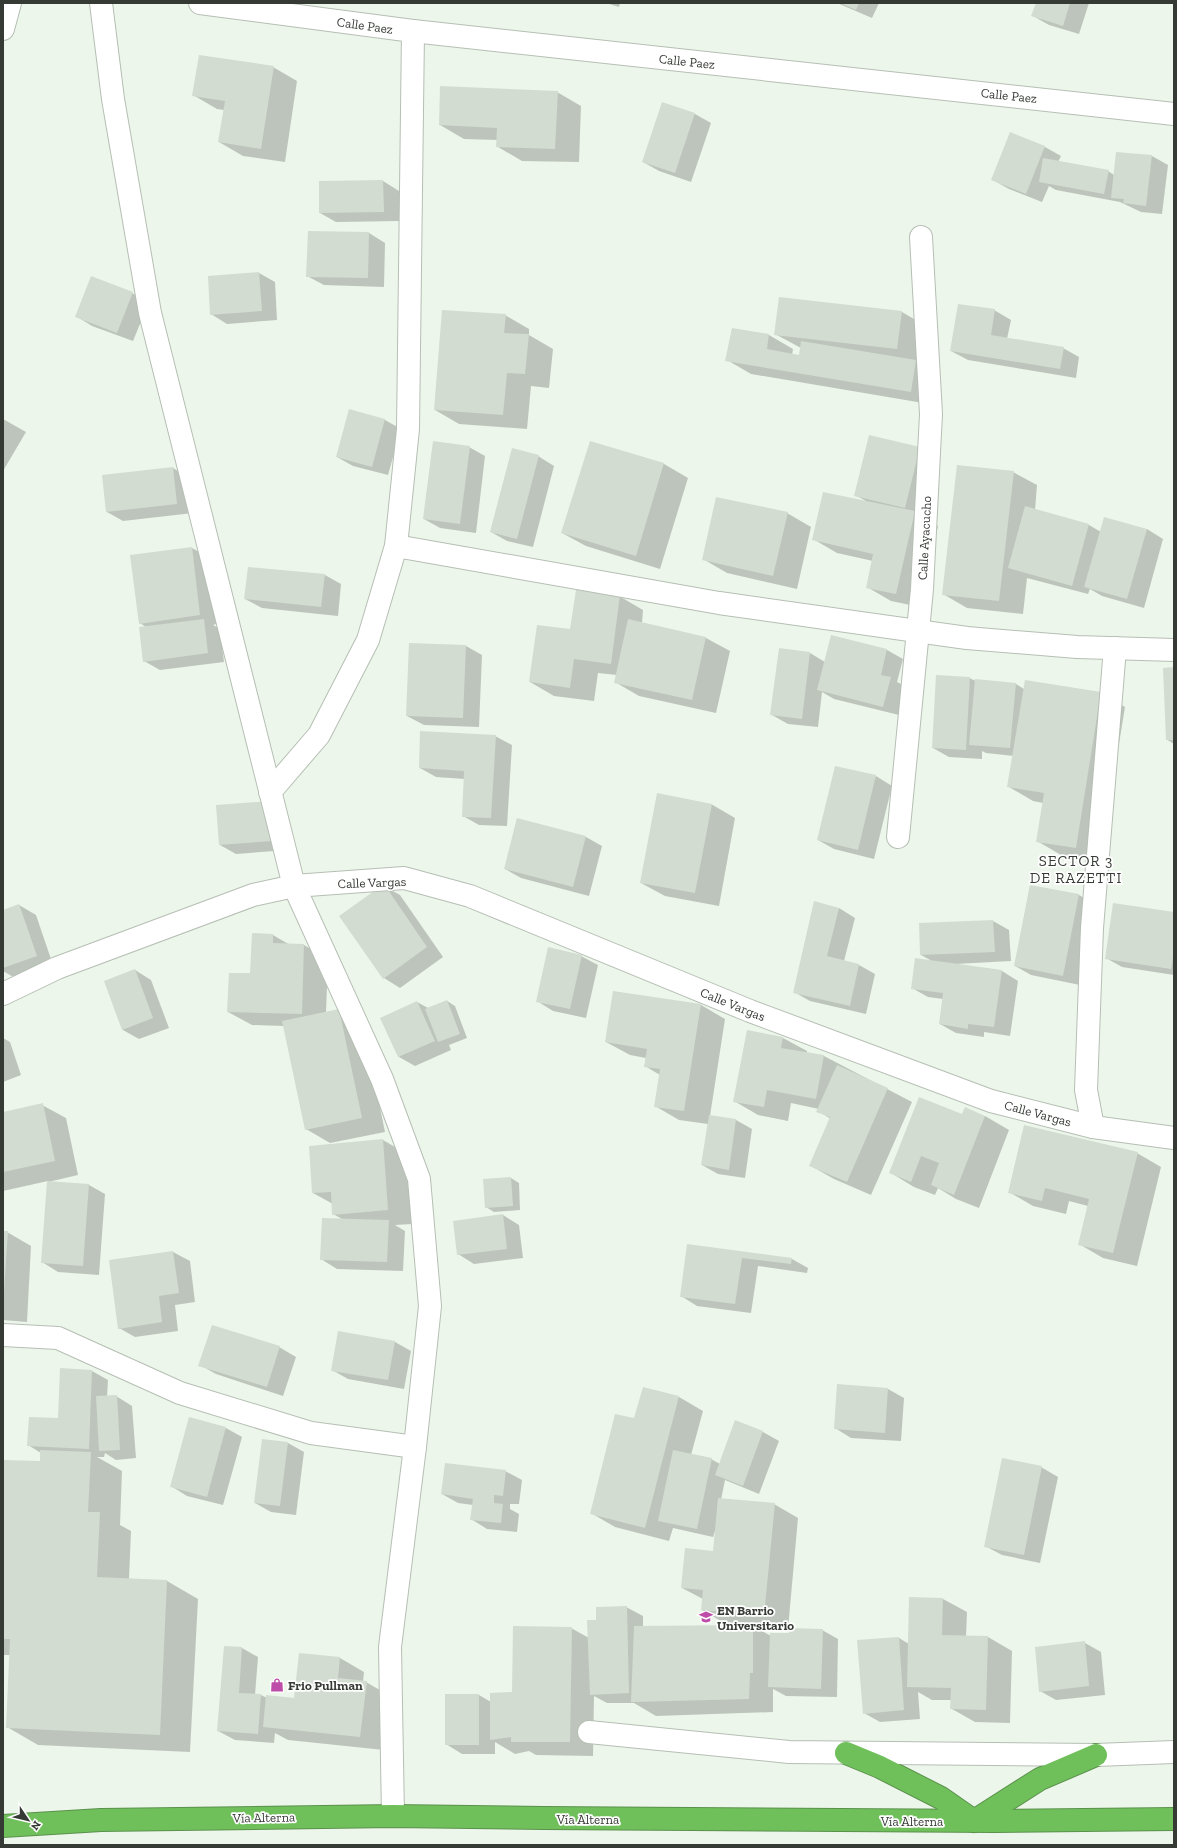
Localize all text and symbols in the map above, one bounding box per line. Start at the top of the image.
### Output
street label: Calle Paez [336,14,394,37]
street label: Calle Paez [658,51,716,72]
street label: Calle Paez [980,85,1038,106]
street label: Calle Ayacucho [915,495,934,581]
district label: SECTOR 3 DE RAZETTI [1030,852,1122,887]
street label: Calle Vargas [337,874,407,891]
street label: Calle Vargas [698,985,768,1024]
street label: Calle Vargas [1003,1097,1073,1130]
place label: EN Barrio Universitario [717,1603,794,1633]
school or university icon: EN Barrio Universitario [698,1609,714,1625]
shop icon: Frio Pullman [269,1677,285,1693]
place label: Frio Pullman [288,1678,363,1693]
north arrow [8,1800,48,1840]
street label: Vía Alterna [232,1809,296,1826]
street label: Vía Alterna [556,1812,620,1827]
street label: Vía Alterna [880,1814,944,1829]
text: N [28,1818,44,1833]

